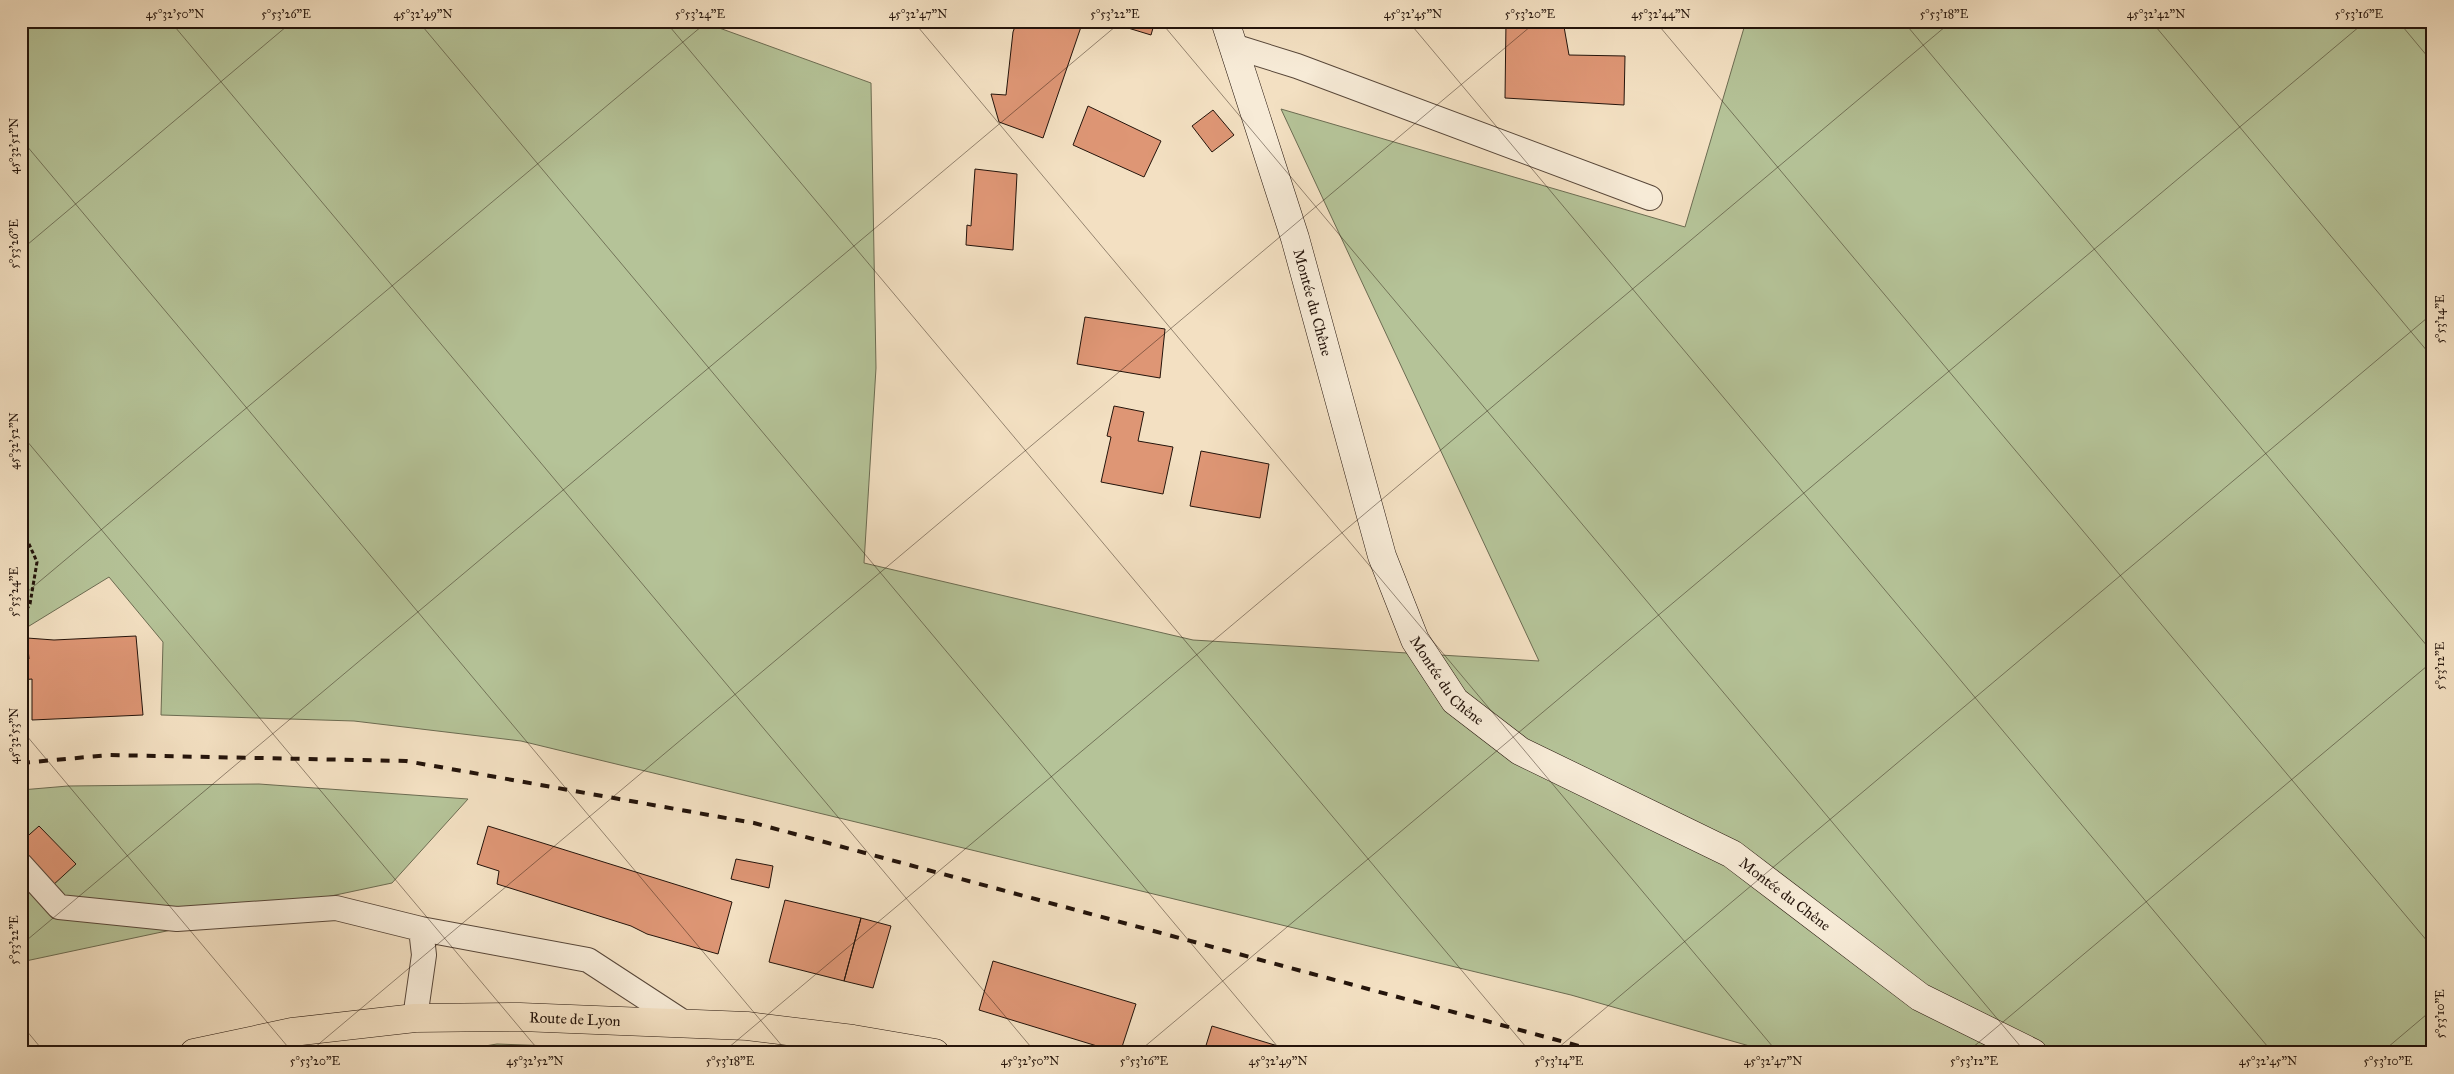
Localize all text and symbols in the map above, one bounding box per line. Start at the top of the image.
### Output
text: 45°32'50"N [146,7,204,21]
text: 5°53'26"E [261,7,311,21]
text: 45°32'49"N [393,7,453,21]
text: 5°53'24"E [675,7,725,21]
text: 45°32'47"N [889,7,947,21]
text: 5°53'22"E [1090,7,1140,21]
text: 45°32'45"N [1384,7,1442,21]
text: 5°53'20"E [1505,7,1556,21]
text: 45°32'44"N [1631,7,1691,21]
text: 5°53'18"E [1920,7,1969,21]
text: 45°32'42"N [2127,7,2185,21]
text: 5°53'16"E [2335,7,2384,21]
text: 45°32'51"N [7,118,21,174]
text: 5°53'26"E [7,219,21,269]
street label: Montée du Chêne [1289,247,1336,358]
text: 5°53'14"E [2433,294,2447,343]
text: 45°32'52"N [7,412,21,470]
text: 5°53'24"E [7,567,21,617]
street label: Montée du Chêne [1406,633,1488,729]
text: 5°53'12"E [2433,642,2447,690]
text: 45°32'53"N [7,708,21,764]
street label: Montée du Chêne [1736,854,1834,935]
text: 5°53'22"E [7,915,21,965]
text: 5°53'10"E [2433,989,2447,1039]
street label: Route de Lyon [529,1008,621,1030]
text: 5°53'20"E [290,1054,341,1068]
text: 45°32'52"N [506,1054,564,1068]
text: 5°53'18"E [706,1054,755,1068]
text: 45°32'50"N [1001,1054,1059,1068]
text: 5°53'16"E [1120,1054,1169,1068]
text: 45°32'49"N [1248,1054,1308,1068]
text: 5°53'14"E [1535,1054,1584,1068]
text: 45°32'47"N [1744,1054,1802,1068]
text: 5°53'12"E [1950,1054,1998,1068]
text: 45°32'45"N [2239,1054,2297,1068]
text: 5°53'10"E [2363,1054,2413,1068]

